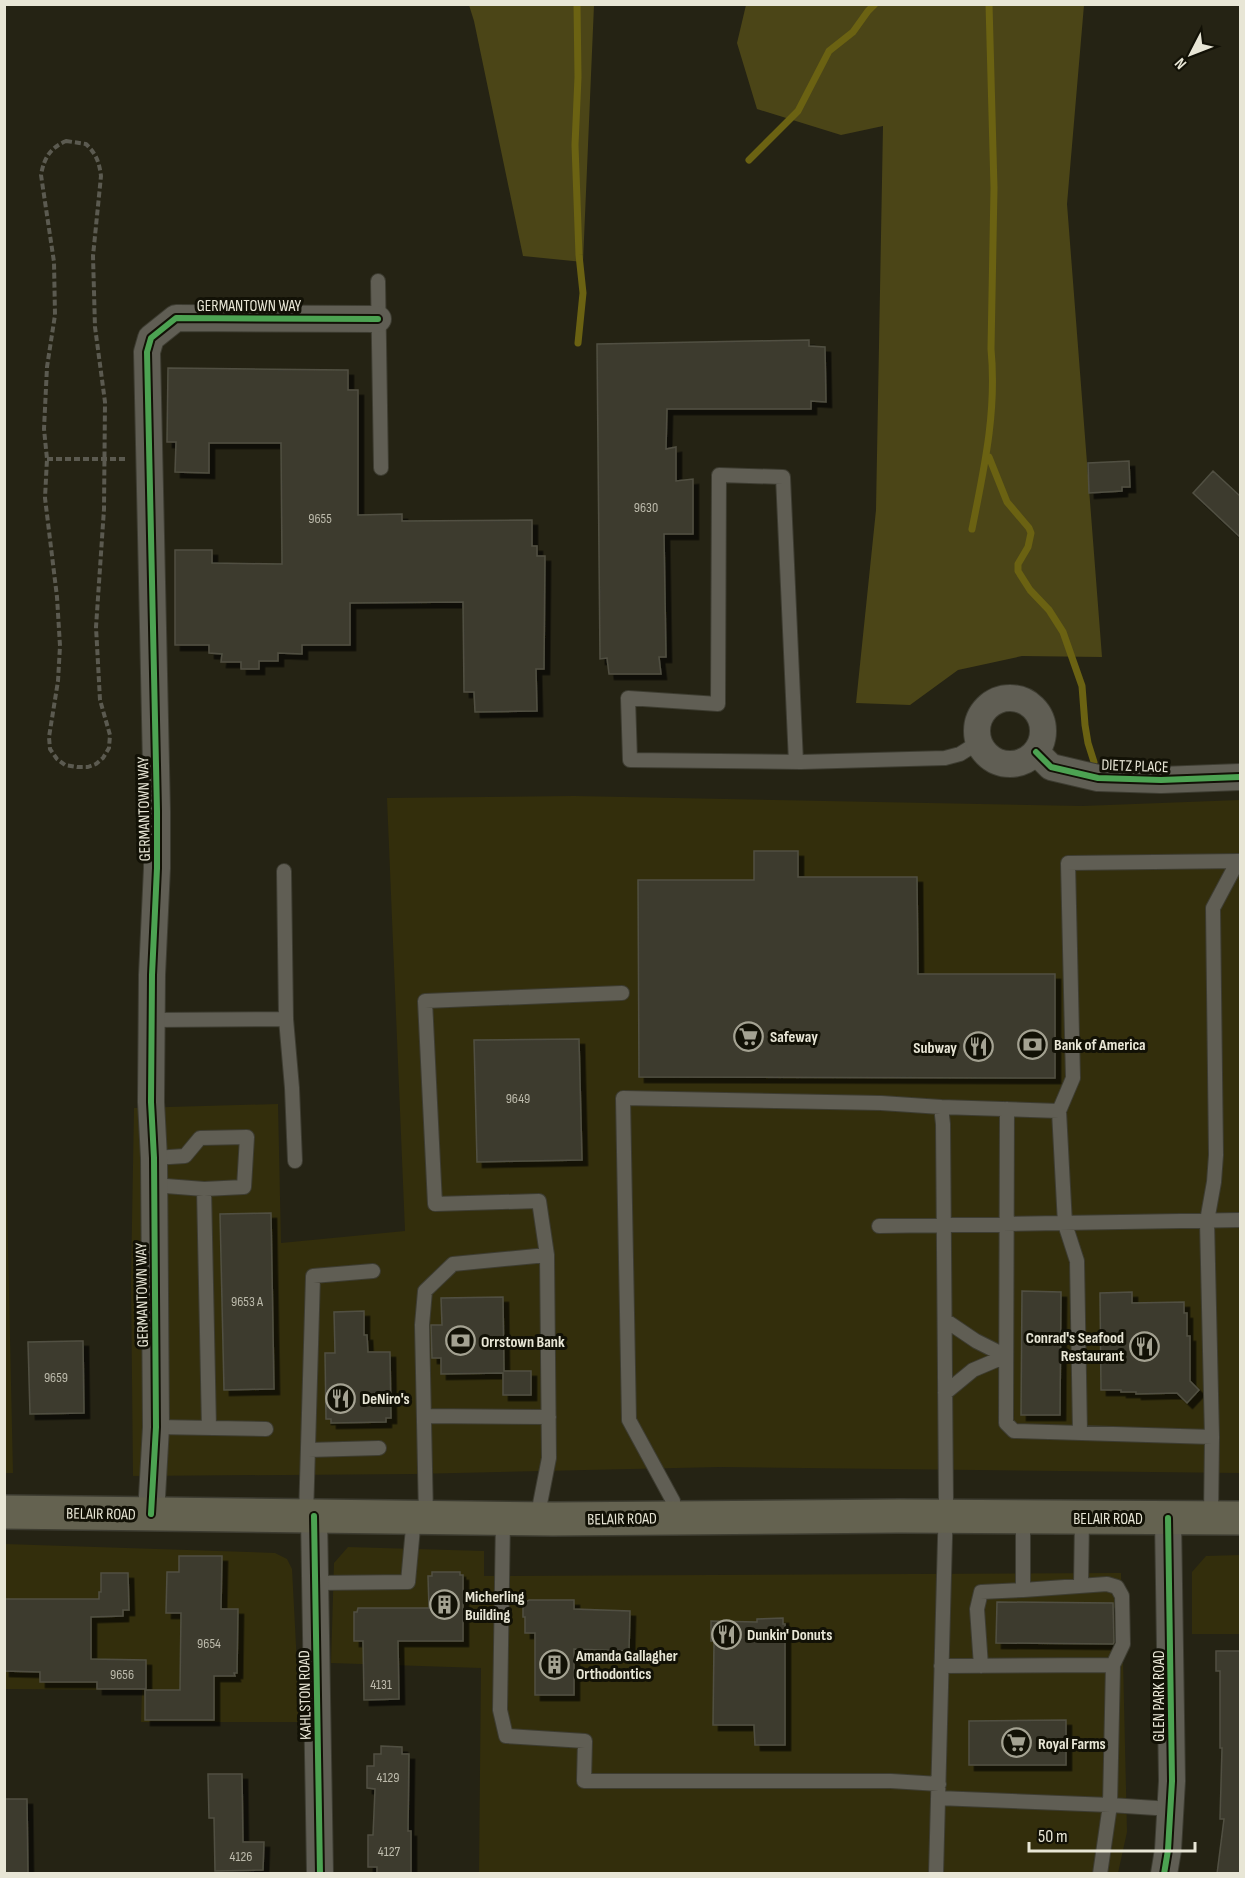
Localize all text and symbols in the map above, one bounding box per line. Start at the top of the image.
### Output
north arrow [1161,24,1221,84]
text: N [1171,54,1191,73]
street label: GERMANTOWN WAY [197,297,302,316]
house number: 9630 [634,499,658,516]
house number: 9655 [308,510,332,527]
street label: GERMANTOWN WAY [134,756,155,861]
street label: DIETZ PLACE [1101,756,1169,777]
supermarket icon: Safeway [733,1020,765,1052]
place label: Safeway [770,1028,818,1047]
bank icon: Bank of America [1017,1028,1049,1060]
restaurant icon: Subway [962,1031,994,1063]
place label: Bank of America [1054,1036,1146,1055]
place label: Subway [913,1039,957,1058]
house number: 9649 [506,1090,530,1107]
street label: GERMANTOWN WAY [132,1242,153,1347]
house number: 9653 A [231,1293,264,1310]
bank icon: Orrstown Bank [444,1325,476,1357]
place label: Conrad's Seafood Restaurant [1026,1329,1124,1366]
restaurant icon: Conrad's Seafood Restaurant [1129,1330,1161,1362]
place label: Orrstown Bank [481,1333,565,1352]
house number: 9659 [44,1369,68,1386]
restaurant icon: DeNiro's [325,1382,357,1414]
place label: DeNiro's [362,1390,410,1409]
street label: BELAIR ROAD [66,1504,136,1525]
street label: BELAIR ROAD [587,1509,657,1530]
street label: BELAIR ROAD [1073,1510,1143,1529]
place label: Micherling Building [465,1588,525,1625]
building icon: Micherling Building [428,1589,460,1621]
restaurant icon: Dunkin' Donuts [710,1618,742,1650]
place label: Dunkin' Donuts [747,1626,832,1645]
house number: 9654 [197,1635,221,1652]
place label: Amanda Gallagher Orthodontics [575,1647,678,1684]
building icon: Amanda Gallagher Orthodontics [539,1648,571,1680]
street label: KAHLSTON ROAD [295,1650,316,1740]
street label: GLEN PARK ROAD [1150,1650,1169,1742]
house number: 9656 [110,1666,134,1683]
house number: 4131 [370,1676,392,1693]
supermarket icon: Royal Farms [1001,1727,1033,1759]
place label: Royal Farms [1038,1735,1106,1754]
house number: 4129 [377,1769,399,1786]
scale bar [1029,1815,1196,1853]
text: 50 m [1038,1826,1068,1847]
house number: 4127 [378,1843,401,1860]
house number: 4126 [230,1848,252,1865]

